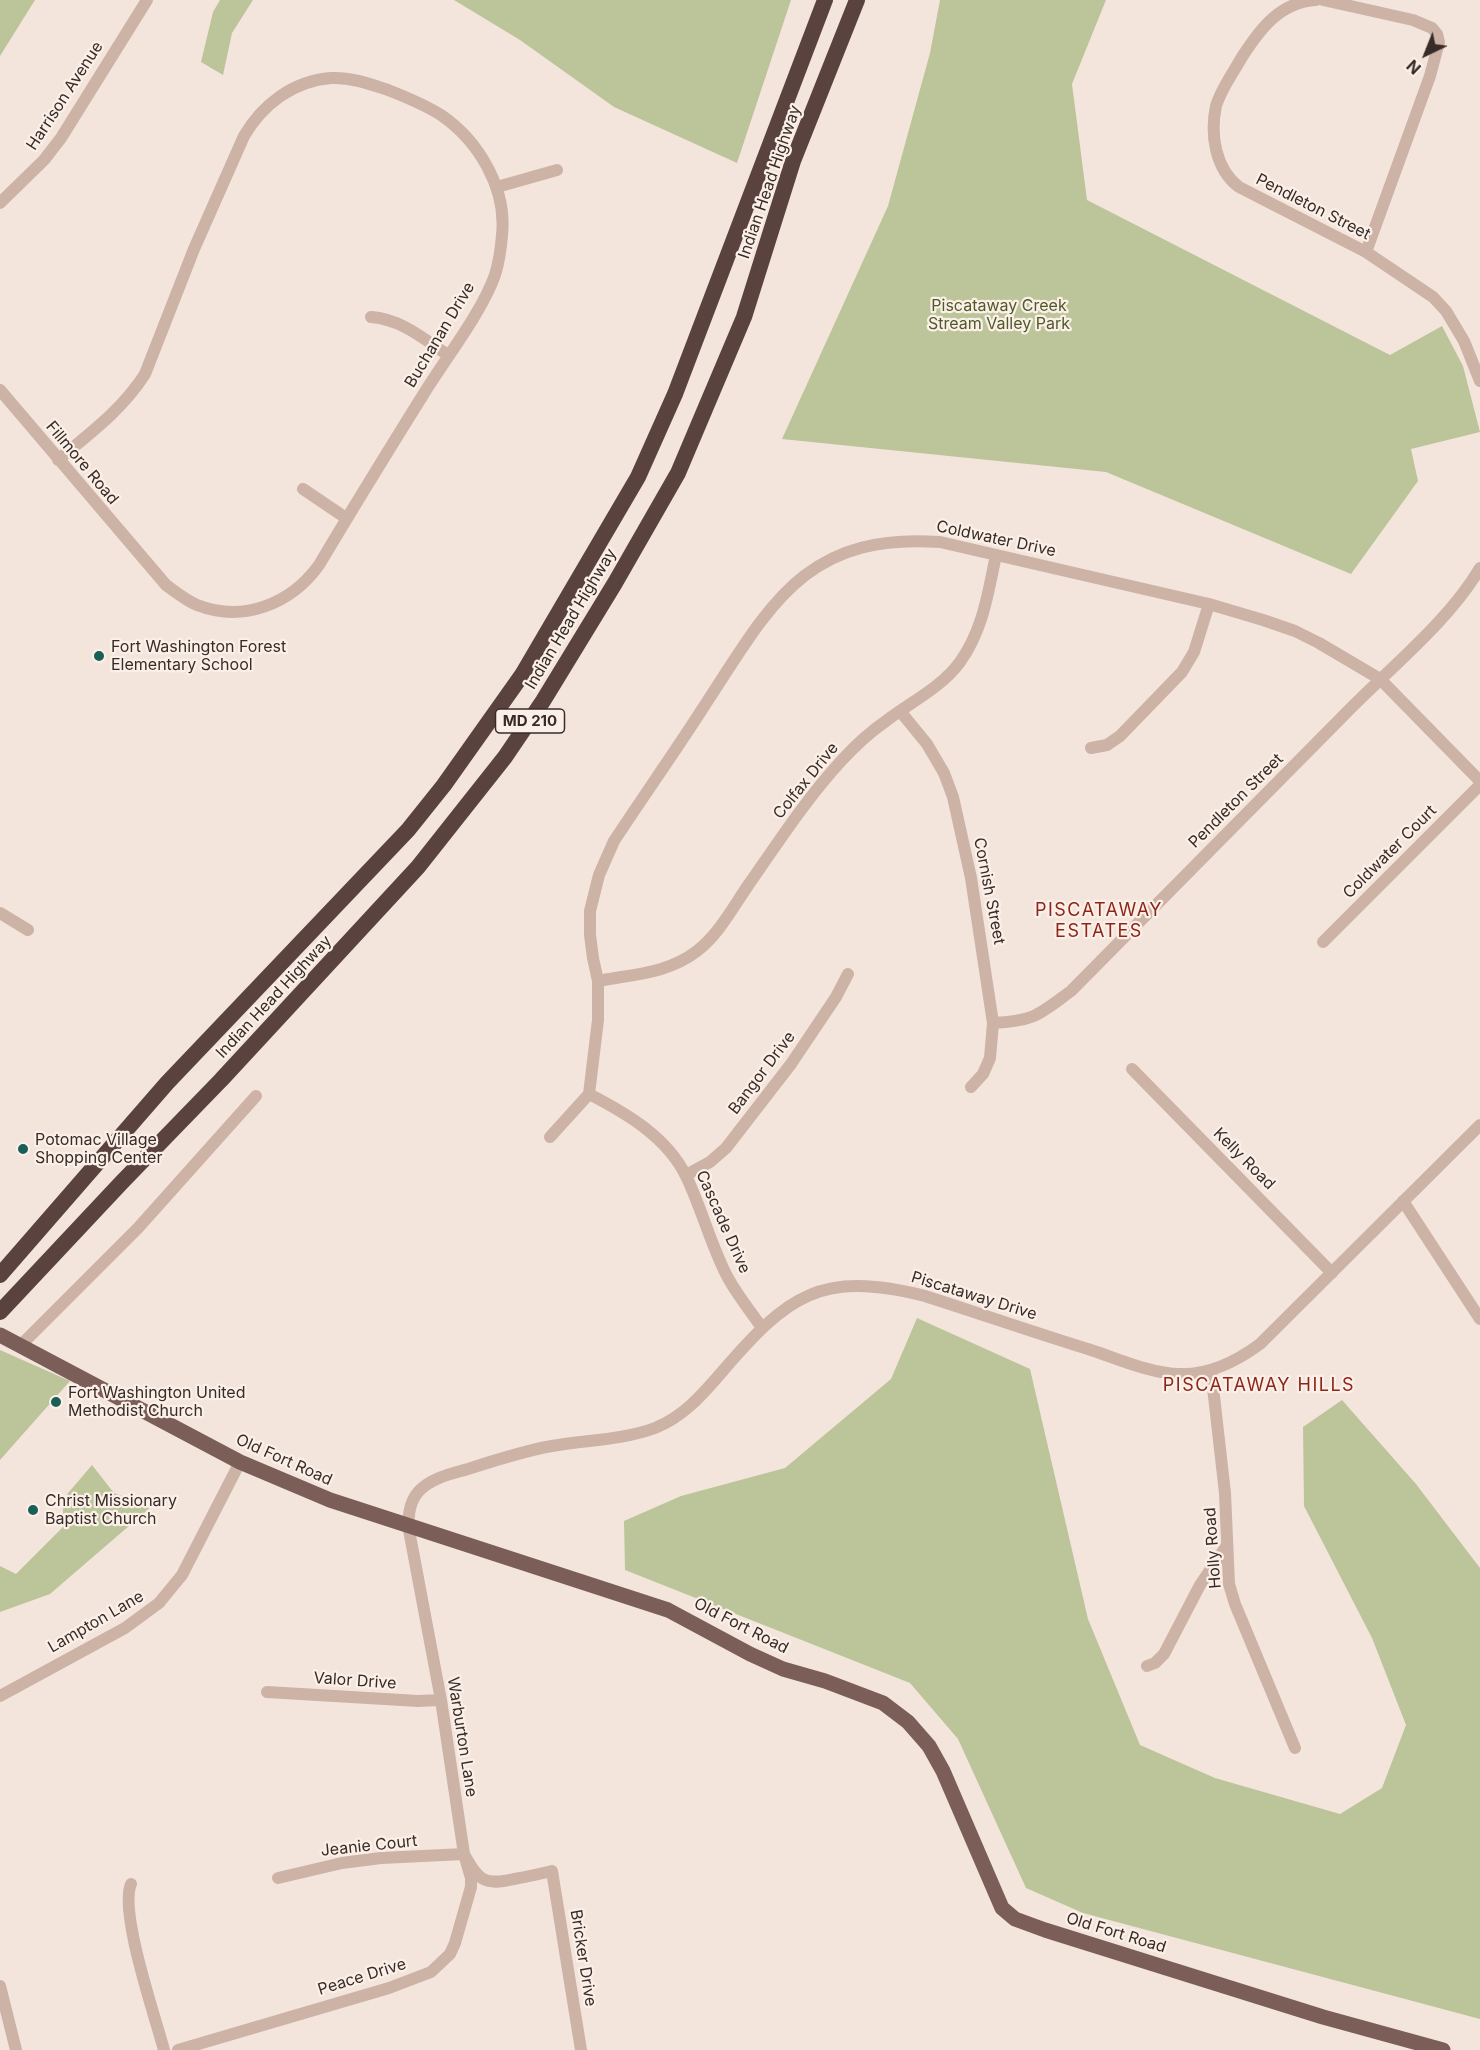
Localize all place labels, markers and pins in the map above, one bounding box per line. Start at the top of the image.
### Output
place label: Fort Washington Forest Elementary School [111,637,286,675]
marker: Fort Washington Forest Elementary School [92,649,106,663]
place label: Potomac Village Shopping Center [35,1130,162,1168]
marker: Potomac Village Shopping Center [16,1142,30,1156]
place label: Fort Washington United Methodist Church [68,1383,245,1421]
marker: Fort Washington United Methodist Church [49,1395,63,1409]
place label: Christ Missionary Baptist Church [45,1491,177,1529]
marker: Christ Missionary Baptist Church [26,1503,40,1517]

